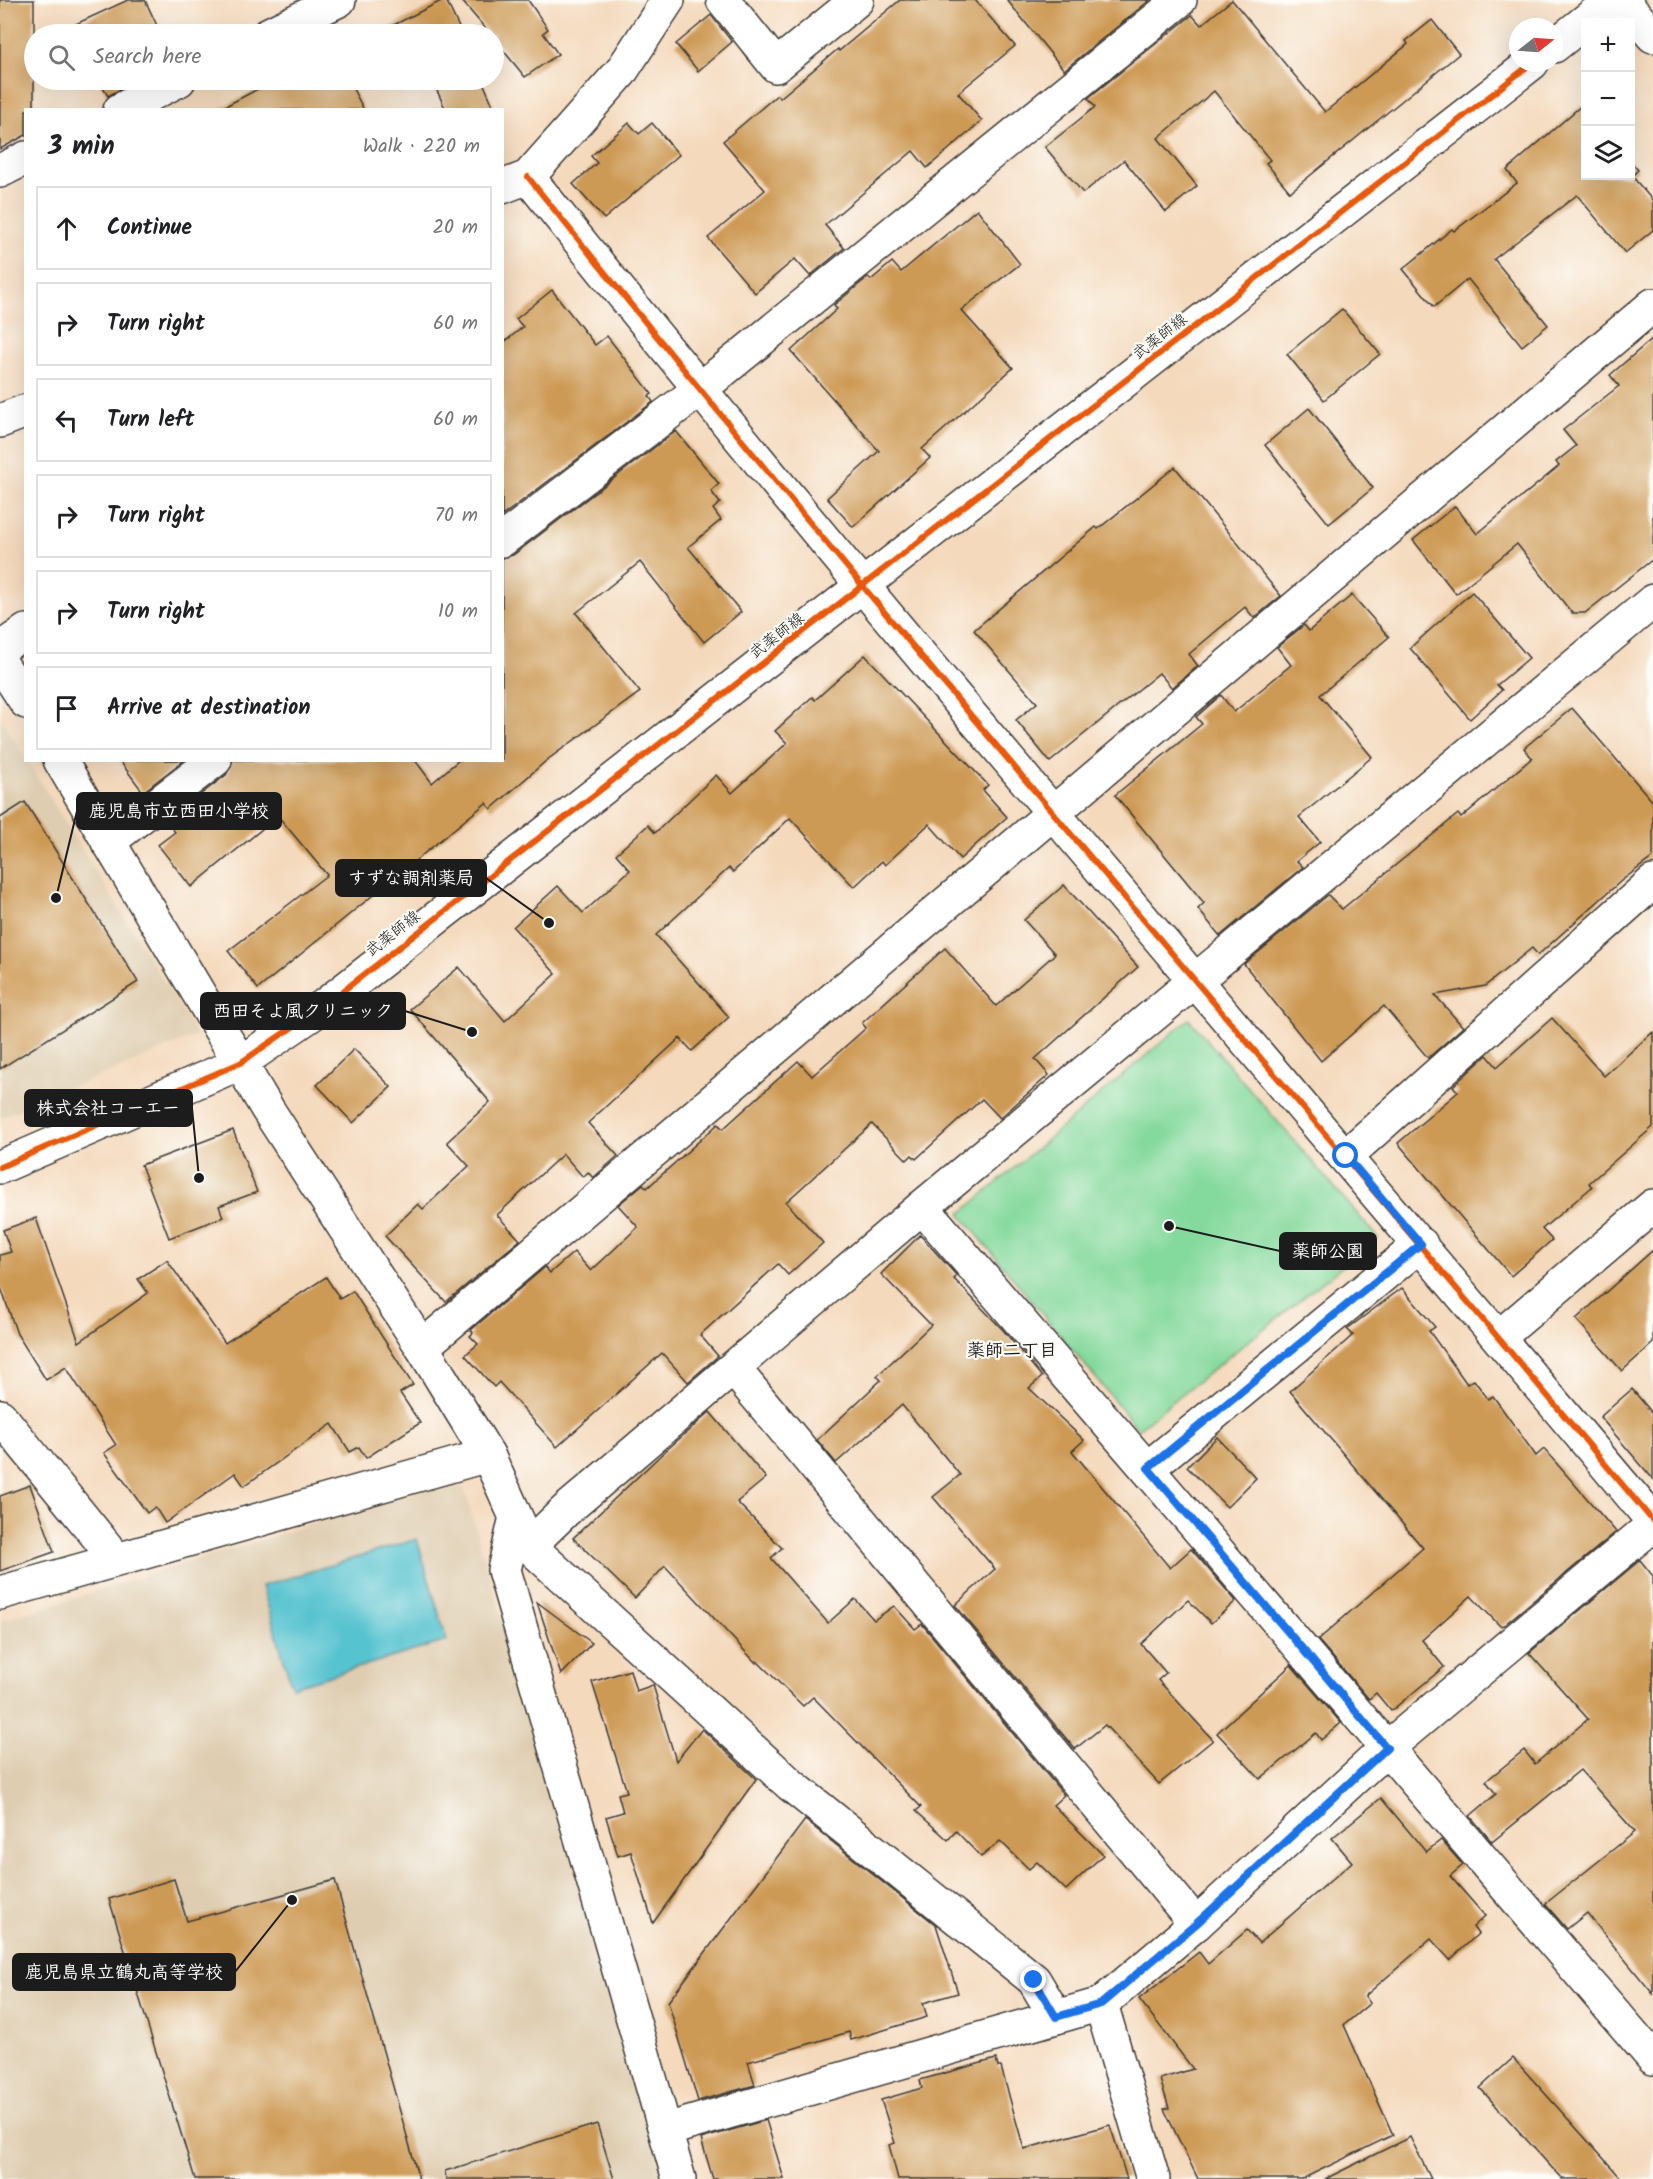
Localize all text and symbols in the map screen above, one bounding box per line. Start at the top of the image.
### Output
north arrow [1509,18,1563,72]
map controls [1581,18,1635,180]
button: + [1581,18,1635,72]
search box [24,24,504,90]
text: Search here [93,40,201,75]
icon: search [45,41,78,74]
button: − [1581,72,1635,126]
text: 3 min [48,126,115,168]
button: layers [1581,126,1635,180]
text: Walk · 220 m [363,131,480,163]
text: Continue [107,211,192,246]
icon: ahead [50,212,83,245]
text: 20 m [432,212,478,244]
text: Turn right [107,307,205,342]
street label: 武薬師線 [1127,307,1193,367]
icon: right [50,308,83,341]
text: 60 m [433,308,478,340]
text: Turn left [107,403,194,438]
icon: left [50,404,83,437]
text: 60 m [433,404,478,436]
text: Turn right [107,499,205,534]
icon: right [50,500,83,533]
text: 70 m [435,500,478,532]
text: Turn right [107,595,205,630]
icon: right [50,596,83,629]
text: 10 m [438,596,478,628]
street label: 武薬師線 [744,606,810,666]
text: Arrive at destination [107,691,310,726]
icon: arrive [50,692,83,725]
callout: 鹿児島市立西田小学校 [77,793,281,829]
text: 鹿児島市立西田小学校 [89,798,269,827]
callout: すずな調剤薬局 [336,860,486,896]
text: すずな調剤薬局 [348,865,474,894]
street label: 武薬師線 [360,904,426,964]
callout: 西田そよ風クリニック [201,993,405,1029]
text: 西田そよ風クリニック [213,998,393,1027]
callout: 株式会社コーエー [25,1090,192,1126]
text: 株式会社コーエー [36,1095,180,1124]
route start [1332,1142,1358,1168]
callout: 薬師公園 [1280,1233,1376,1269]
text: 薬師公園 [1292,1238,1364,1267]
district label: 薬師二丁目 [967,1337,1057,1366]
callout: 鹿児島県立鶴丸高等学校 [13,1954,235,1990]
text: 鹿児島県立鶴丸高等学校 [25,1959,223,1988]
route end [1020,1966,1046,1992]

